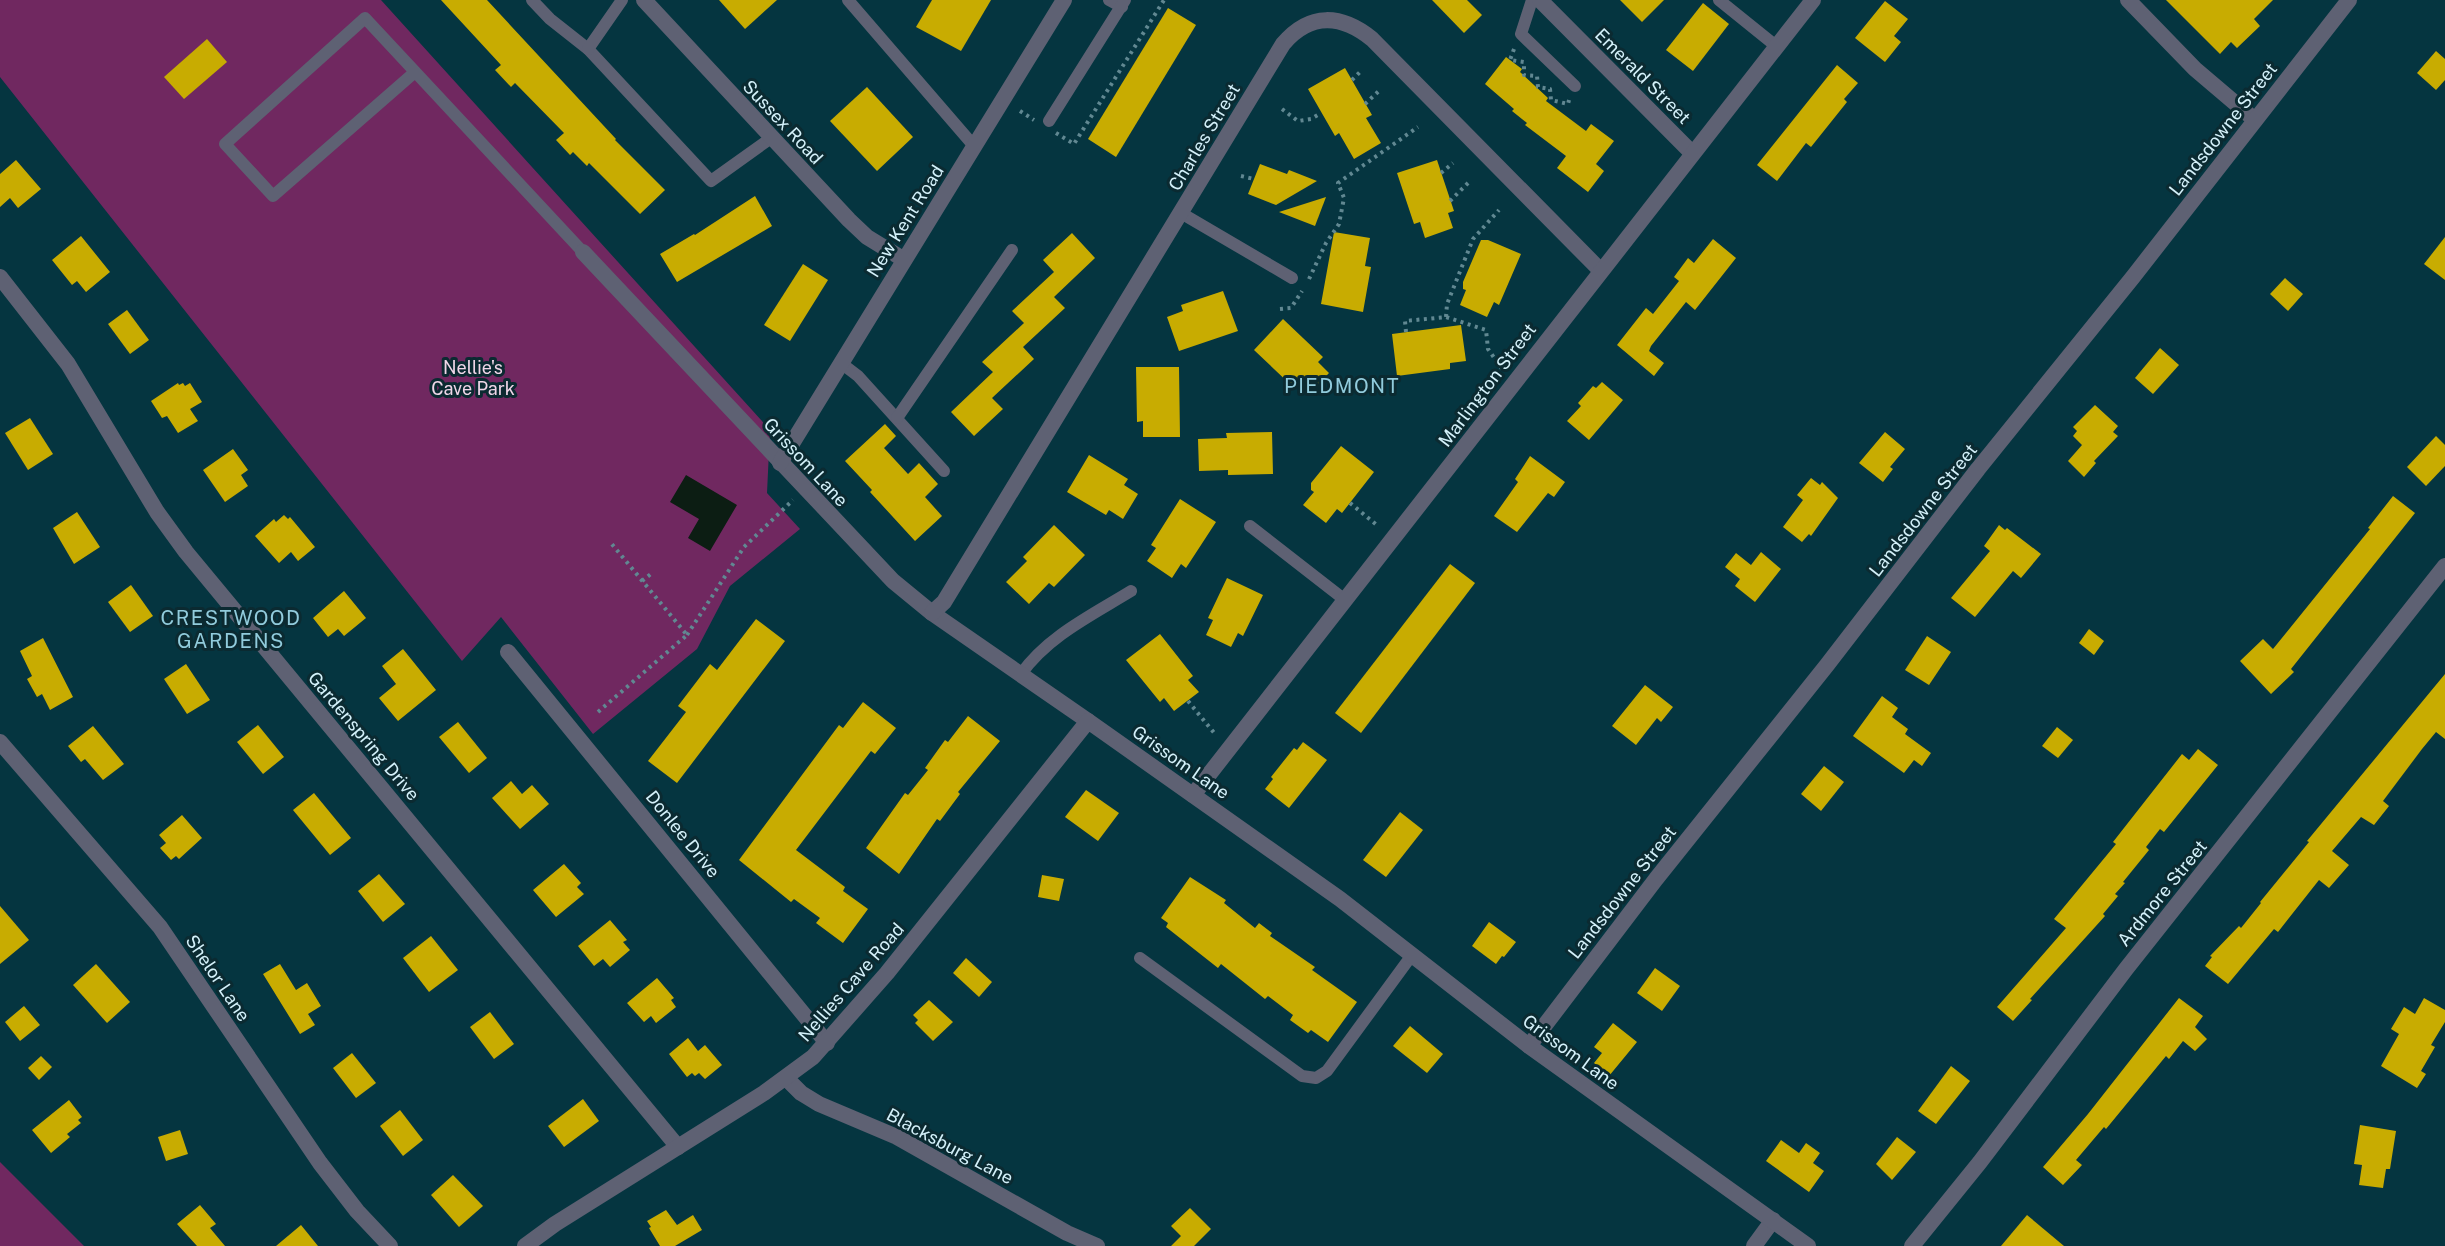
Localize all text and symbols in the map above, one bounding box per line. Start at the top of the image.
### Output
street label: Emerald Street [1591,24,1695,128]
street label: Landsdowne Street [2165,58,2281,200]
street label: Sussex Road [739,76,827,168]
street label: Charles Street [1164,80,1244,194]
street label: New Kent Road [862,161,948,281]
street label: Marlington Street [1434,319,1540,451]
park label: Nellie's Cave Park [431,357,515,399]
district label: PIEDMONT [1284,374,1400,398]
street label: Grissom Lane [760,413,852,511]
street label: Landsdowne Street [1865,439,1981,581]
district label: CRESTWOOD GARDENS [161,606,301,653]
street label: Gardenspring Drive [304,667,424,805]
street label: Grissom Lane [1128,721,1234,803]
street label: Donlee Drive [642,786,724,882]
street label: Landsdowne Street [1564,821,1680,963]
street label: Ardmore Street [2113,836,2211,950]
street label: Nellies Cave Road [794,918,908,1046]
street label: Shelor Lane [181,931,255,1025]
street label: Grissom Lane [1519,1010,1623,1094]
street label: Blacksburg Lane [883,1104,1017,1188]

